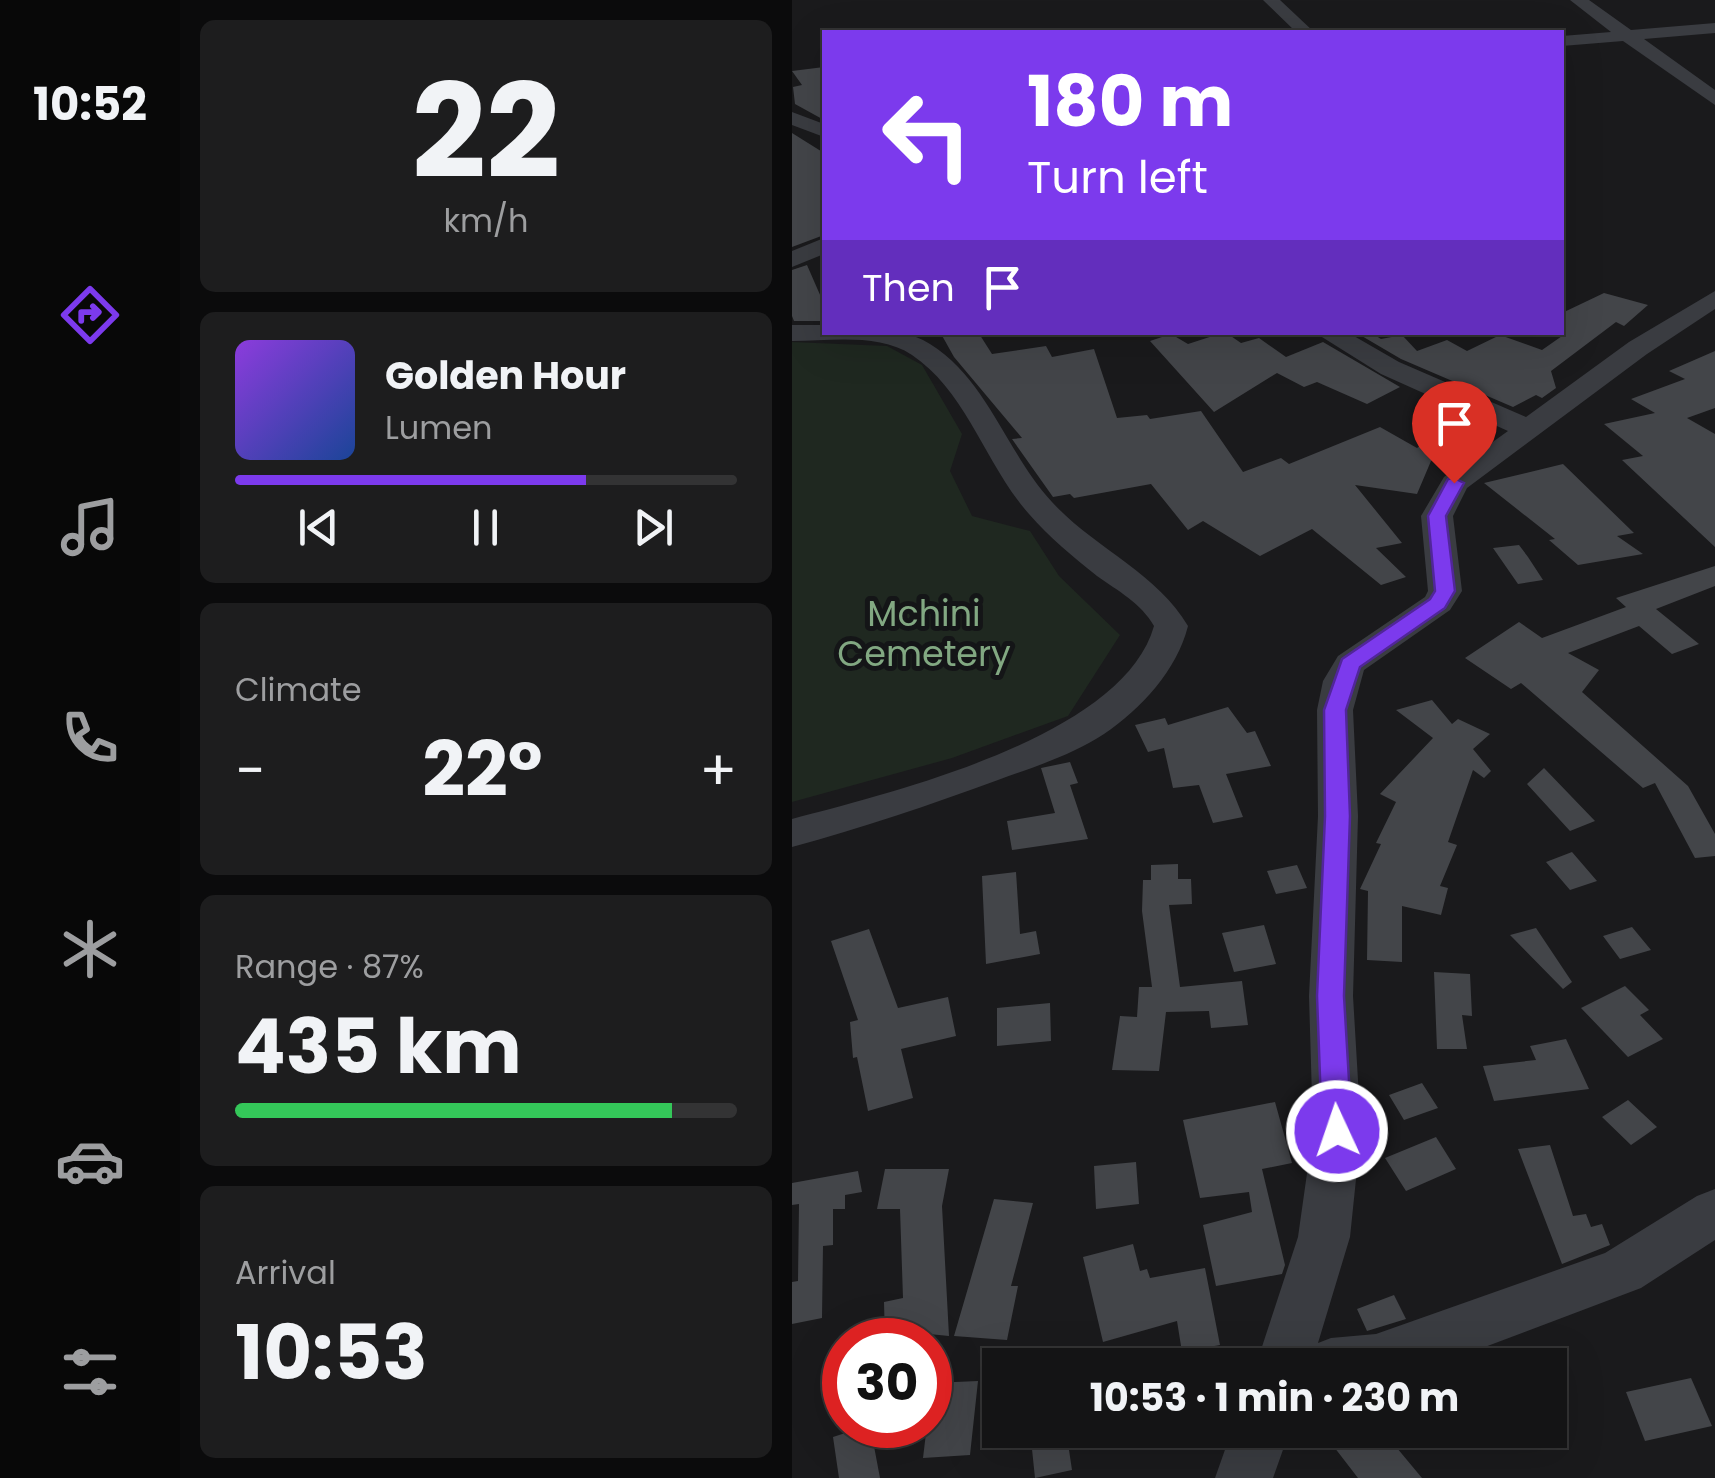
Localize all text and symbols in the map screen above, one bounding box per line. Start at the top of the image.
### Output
text: 22 [412,40,560,223]
text: 180 m [1027,52,1233,151]
icon: left [862,70,992,200]
text: 10:52 [33,73,147,136]
text: Turn left [1027,146,1208,209]
text: km/h [443,198,529,243]
icon: arrive [975,260,1030,315]
text: Then [862,261,955,314]
icon: directions [55,280,125,350]
text: Golden Hour [385,349,626,402]
pin [1412,381,1497,484]
icon: arrive [1427,396,1482,451]
text: Lumen [385,405,493,450]
icon: music [55,492,125,562]
icon: previous [291,500,346,555]
icon: pause [458,500,513,555]
icon: next [626,500,681,555]
park label: Mchini Cemetery [837,589,1011,678]
text: Climate [235,667,362,712]
icon: phone [55,703,125,773]
text: 22° [422,717,543,822]
text: − [235,732,265,809]
text: + [699,732,737,809]
icon: climate [55,914,125,984]
text: Range · 87% [235,944,424,989]
text: 435 km [235,994,522,1099]
position arrow [1285,1079,1389,1183]
icon: car [55,1126,125,1196]
text: Arrival [235,1250,336,1295]
text: 10:53 [235,1300,428,1405]
speed limit sign: 30 [822,1318,952,1448]
icon: filters [55,1337,125,1407]
text: 10:53 · 1 min · 230 m [1090,1371,1459,1424]

